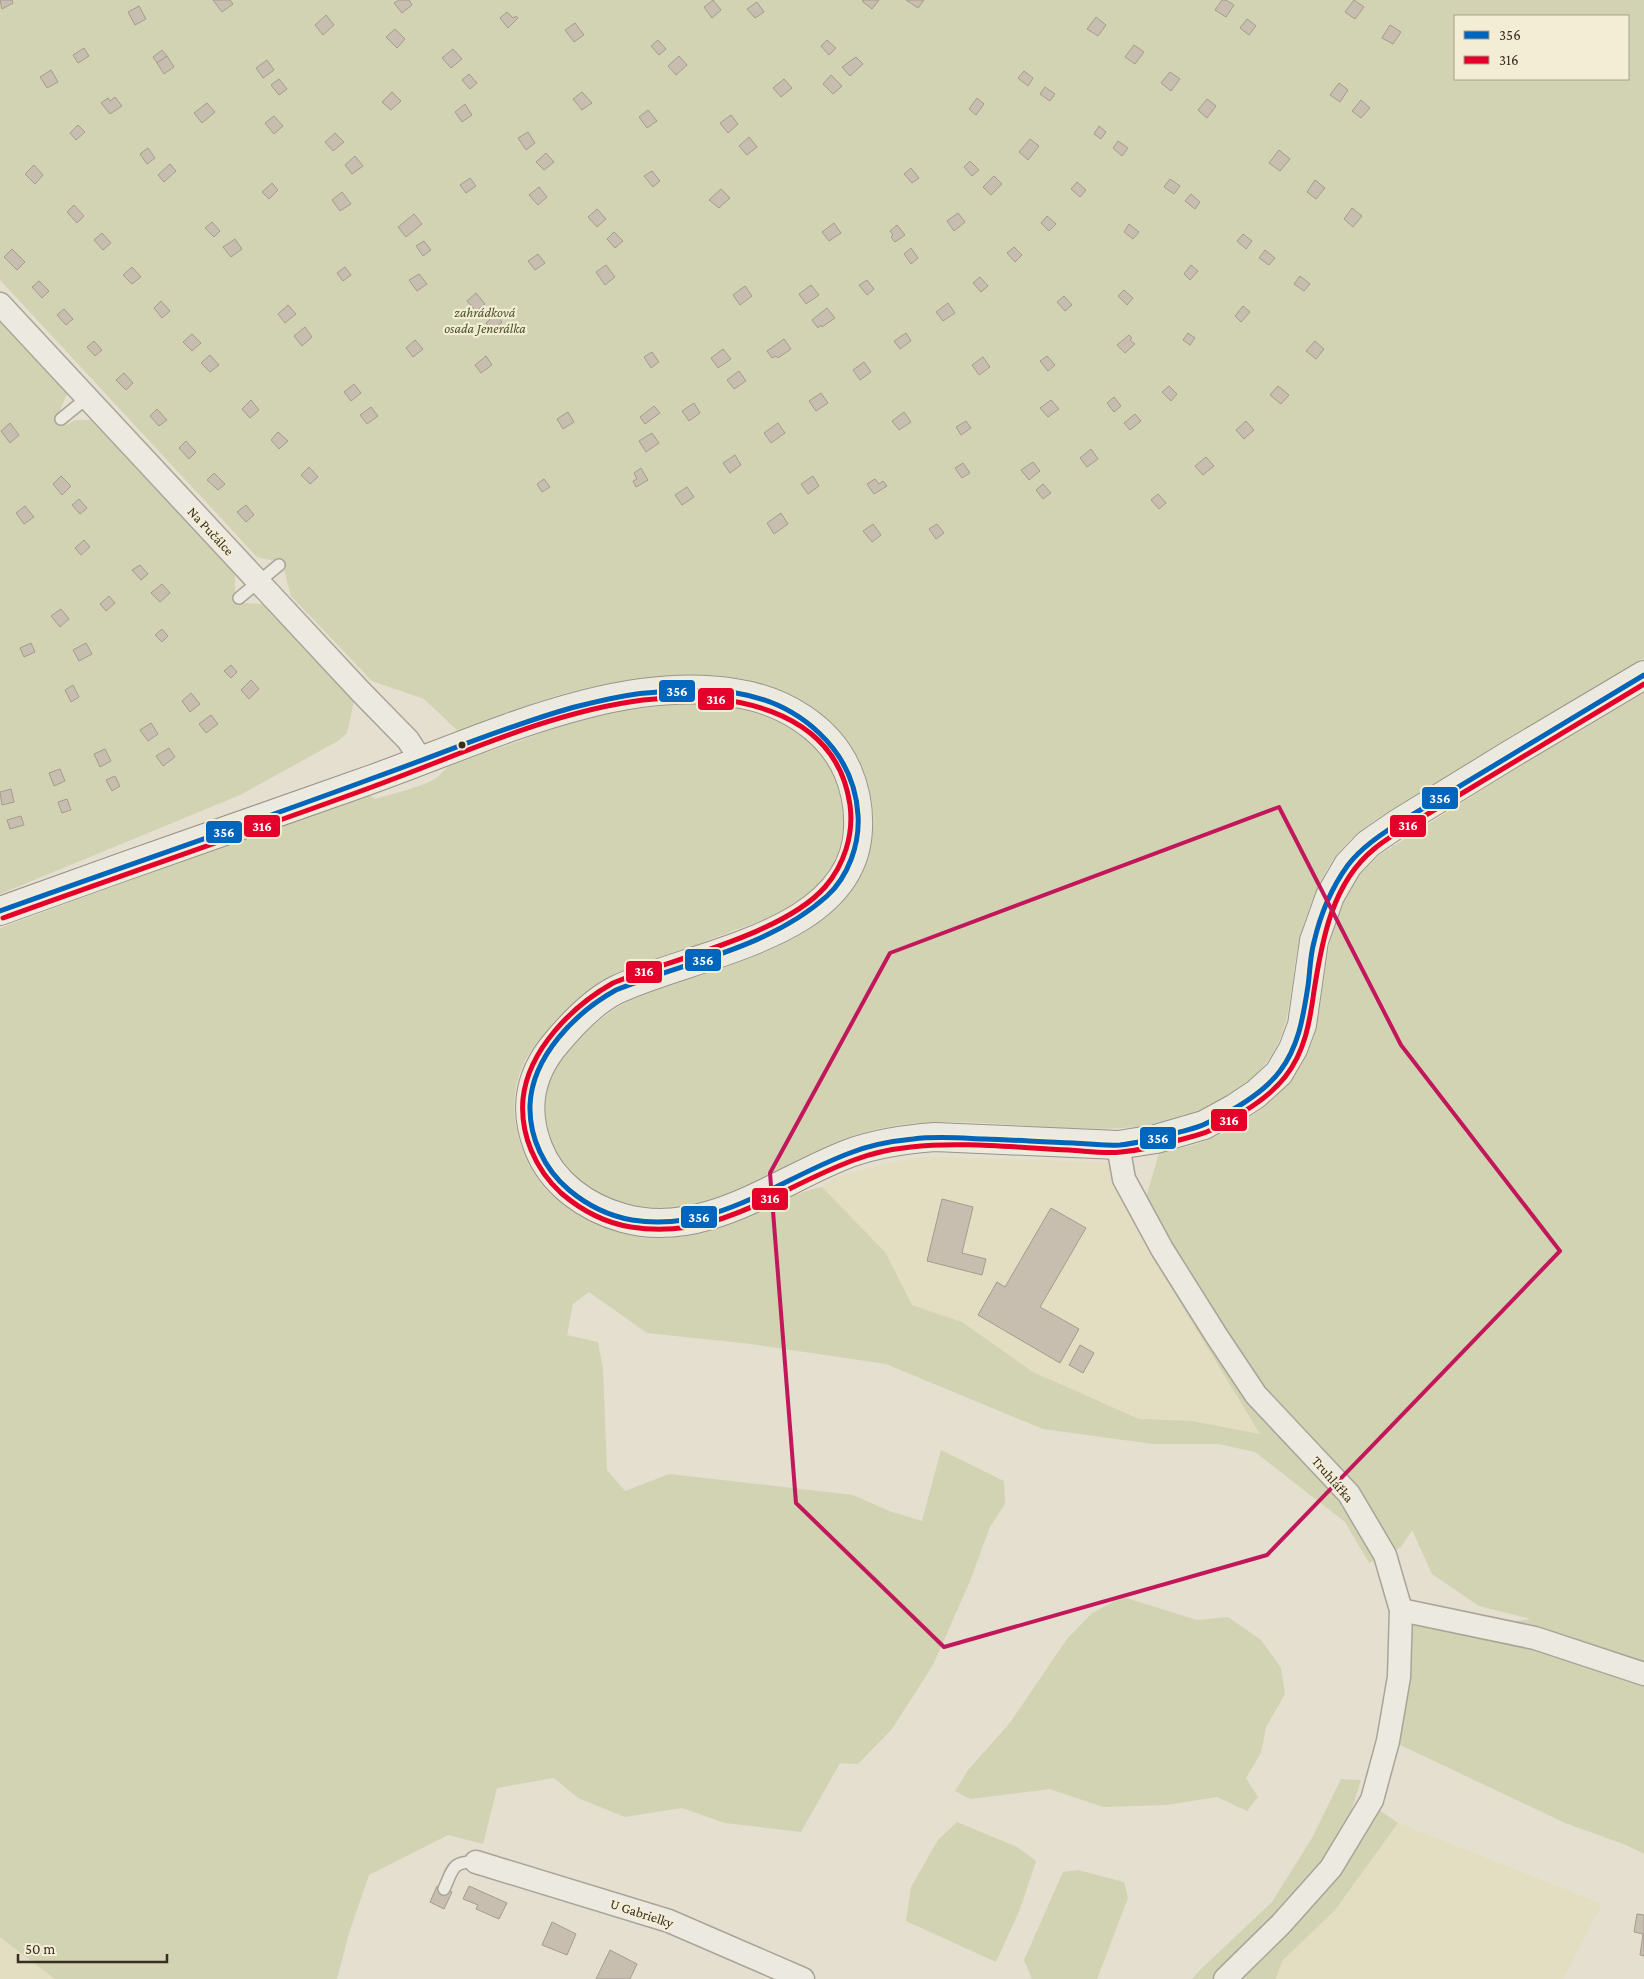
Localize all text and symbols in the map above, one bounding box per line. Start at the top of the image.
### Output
legend [1454,15,1629,80]
text: 356 [1499,27,1521,43]
text: 316 [1499,52,1519,68]
park label: zahrádková osada Jenerálka [444,304,526,336]
street label: Na Pučálce [185,503,237,559]
line badge: 356 [658,679,696,703]
text: 356 [666,683,688,699]
line badge: 316 [697,687,735,711]
text: 316 [706,691,726,707]
unlabelled marker [457,740,467,750]
line badge: 356 [1421,786,1459,810]
text: 356 [1429,790,1451,806]
line badge: 316 [243,814,281,838]
line badge: 316 [1389,814,1427,838]
text: 316 [1398,817,1418,833]
text: 316 [252,818,272,834]
line badge: 356 [205,820,243,844]
text: 356 [213,824,235,840]
line badge: 356 [684,948,722,972]
text: 356 [692,952,714,968]
line badge: 316 [625,960,663,984]
text: 316 [634,963,654,979]
line badge: 316 [1210,1108,1248,1132]
text: 316 [1219,1112,1239,1128]
line badge: 356 [1139,1126,1177,1150]
text: 356 [1147,1130,1169,1146]
line badge: 316 [751,1187,789,1211]
text: 316 [760,1190,780,1206]
line badge: 356 [680,1205,718,1229]
text: 356 [688,1209,710,1225]
street label: Truhlářka [1309,1453,1358,1506]
street label: U Gabrielky [608,1895,676,1931]
scale bar [18,1932,166,1964]
text: 50 m [25,1941,55,1957]

